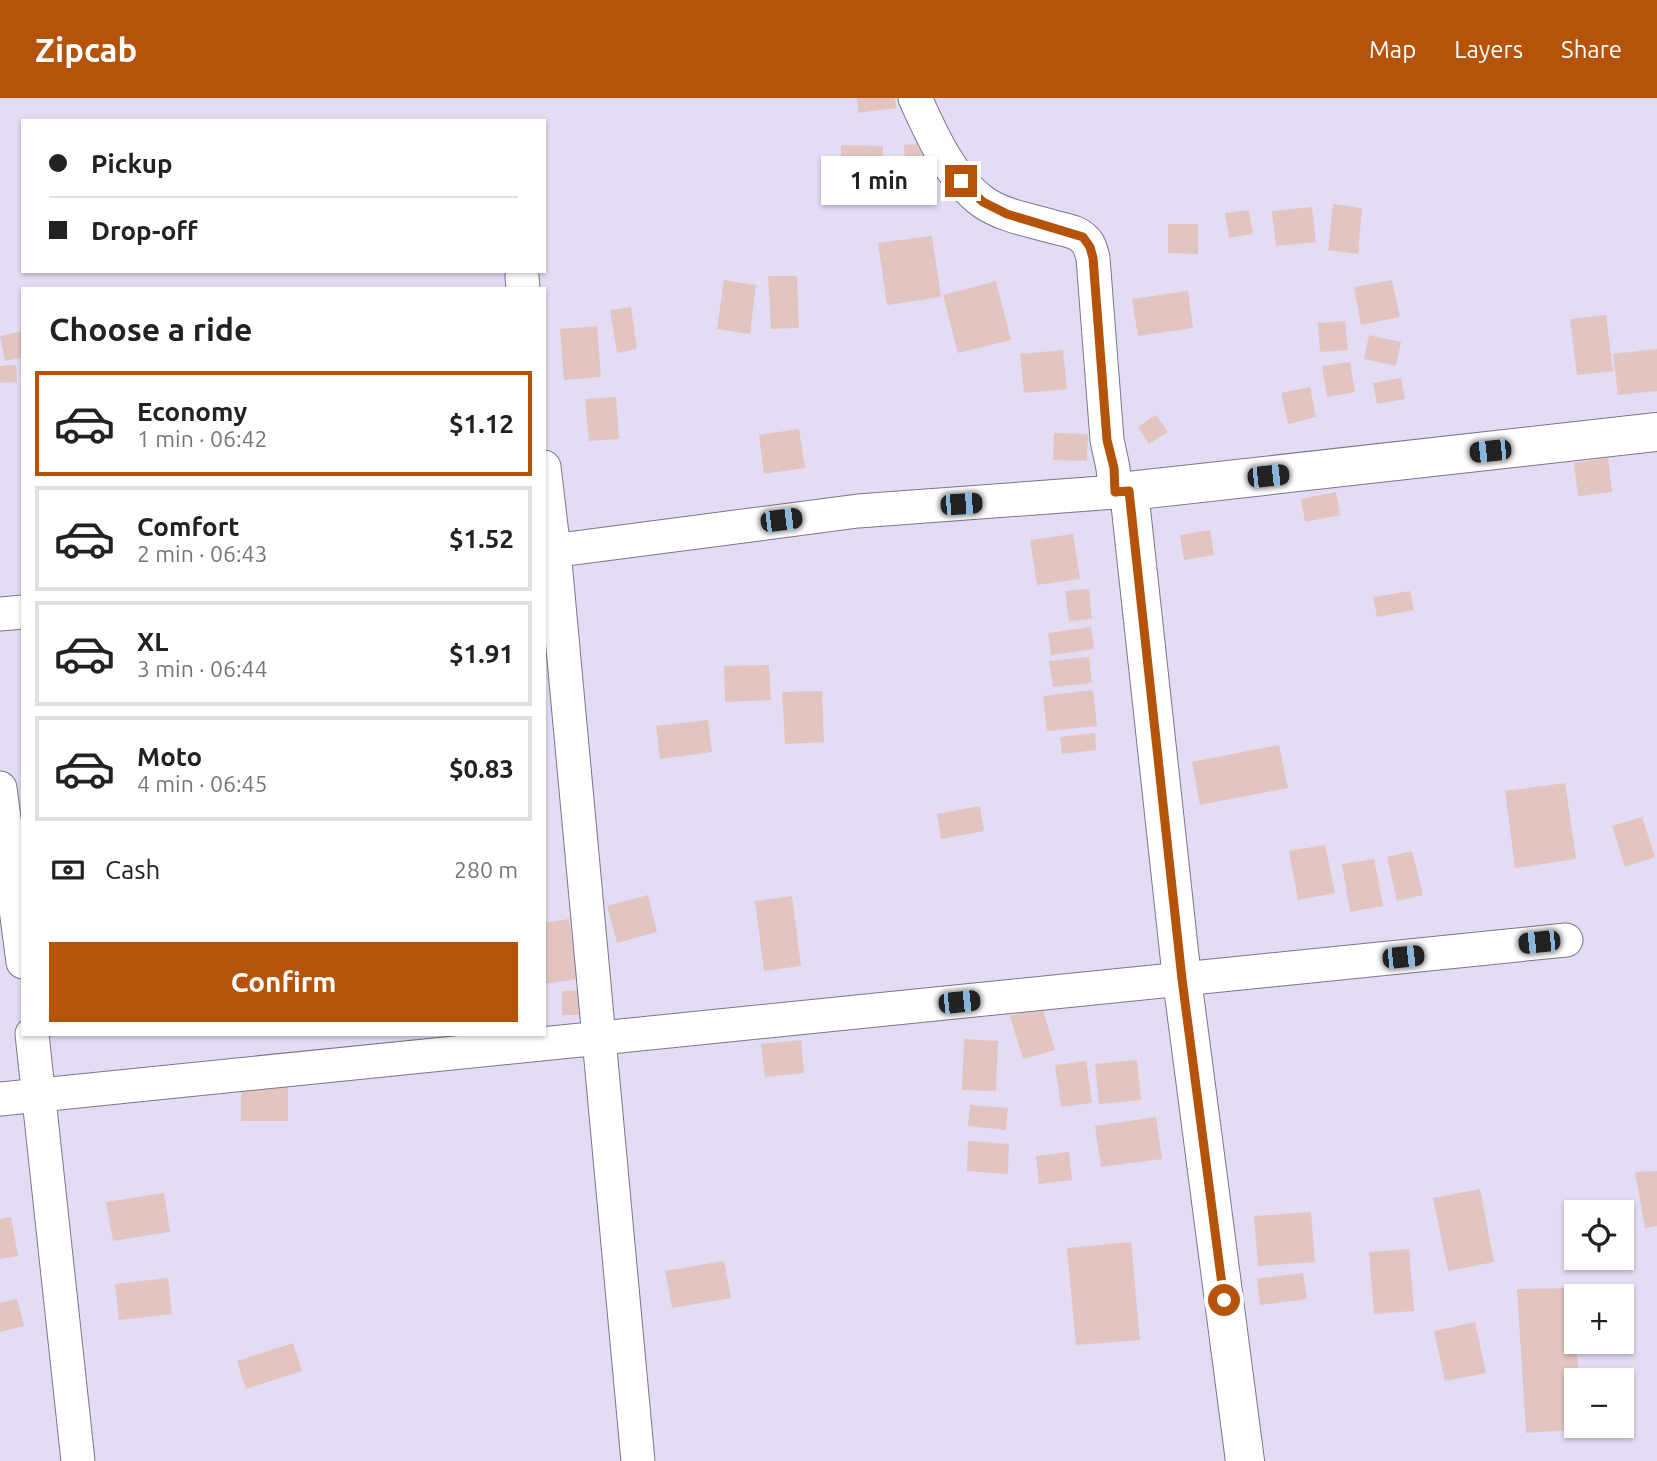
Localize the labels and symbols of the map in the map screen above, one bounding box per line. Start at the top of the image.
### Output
callout: 1 min [821,156,936,206]
route end [945,165,977,197]
car [1469,438,1512,464]
car [1247,463,1290,489]
car [940,492,983,516]
car [759,507,804,533]
car [1518,929,1561,955]
car [1382,944,1425,970]
car [938,989,981,1015]
route start [1208,1284,1240,1316]

